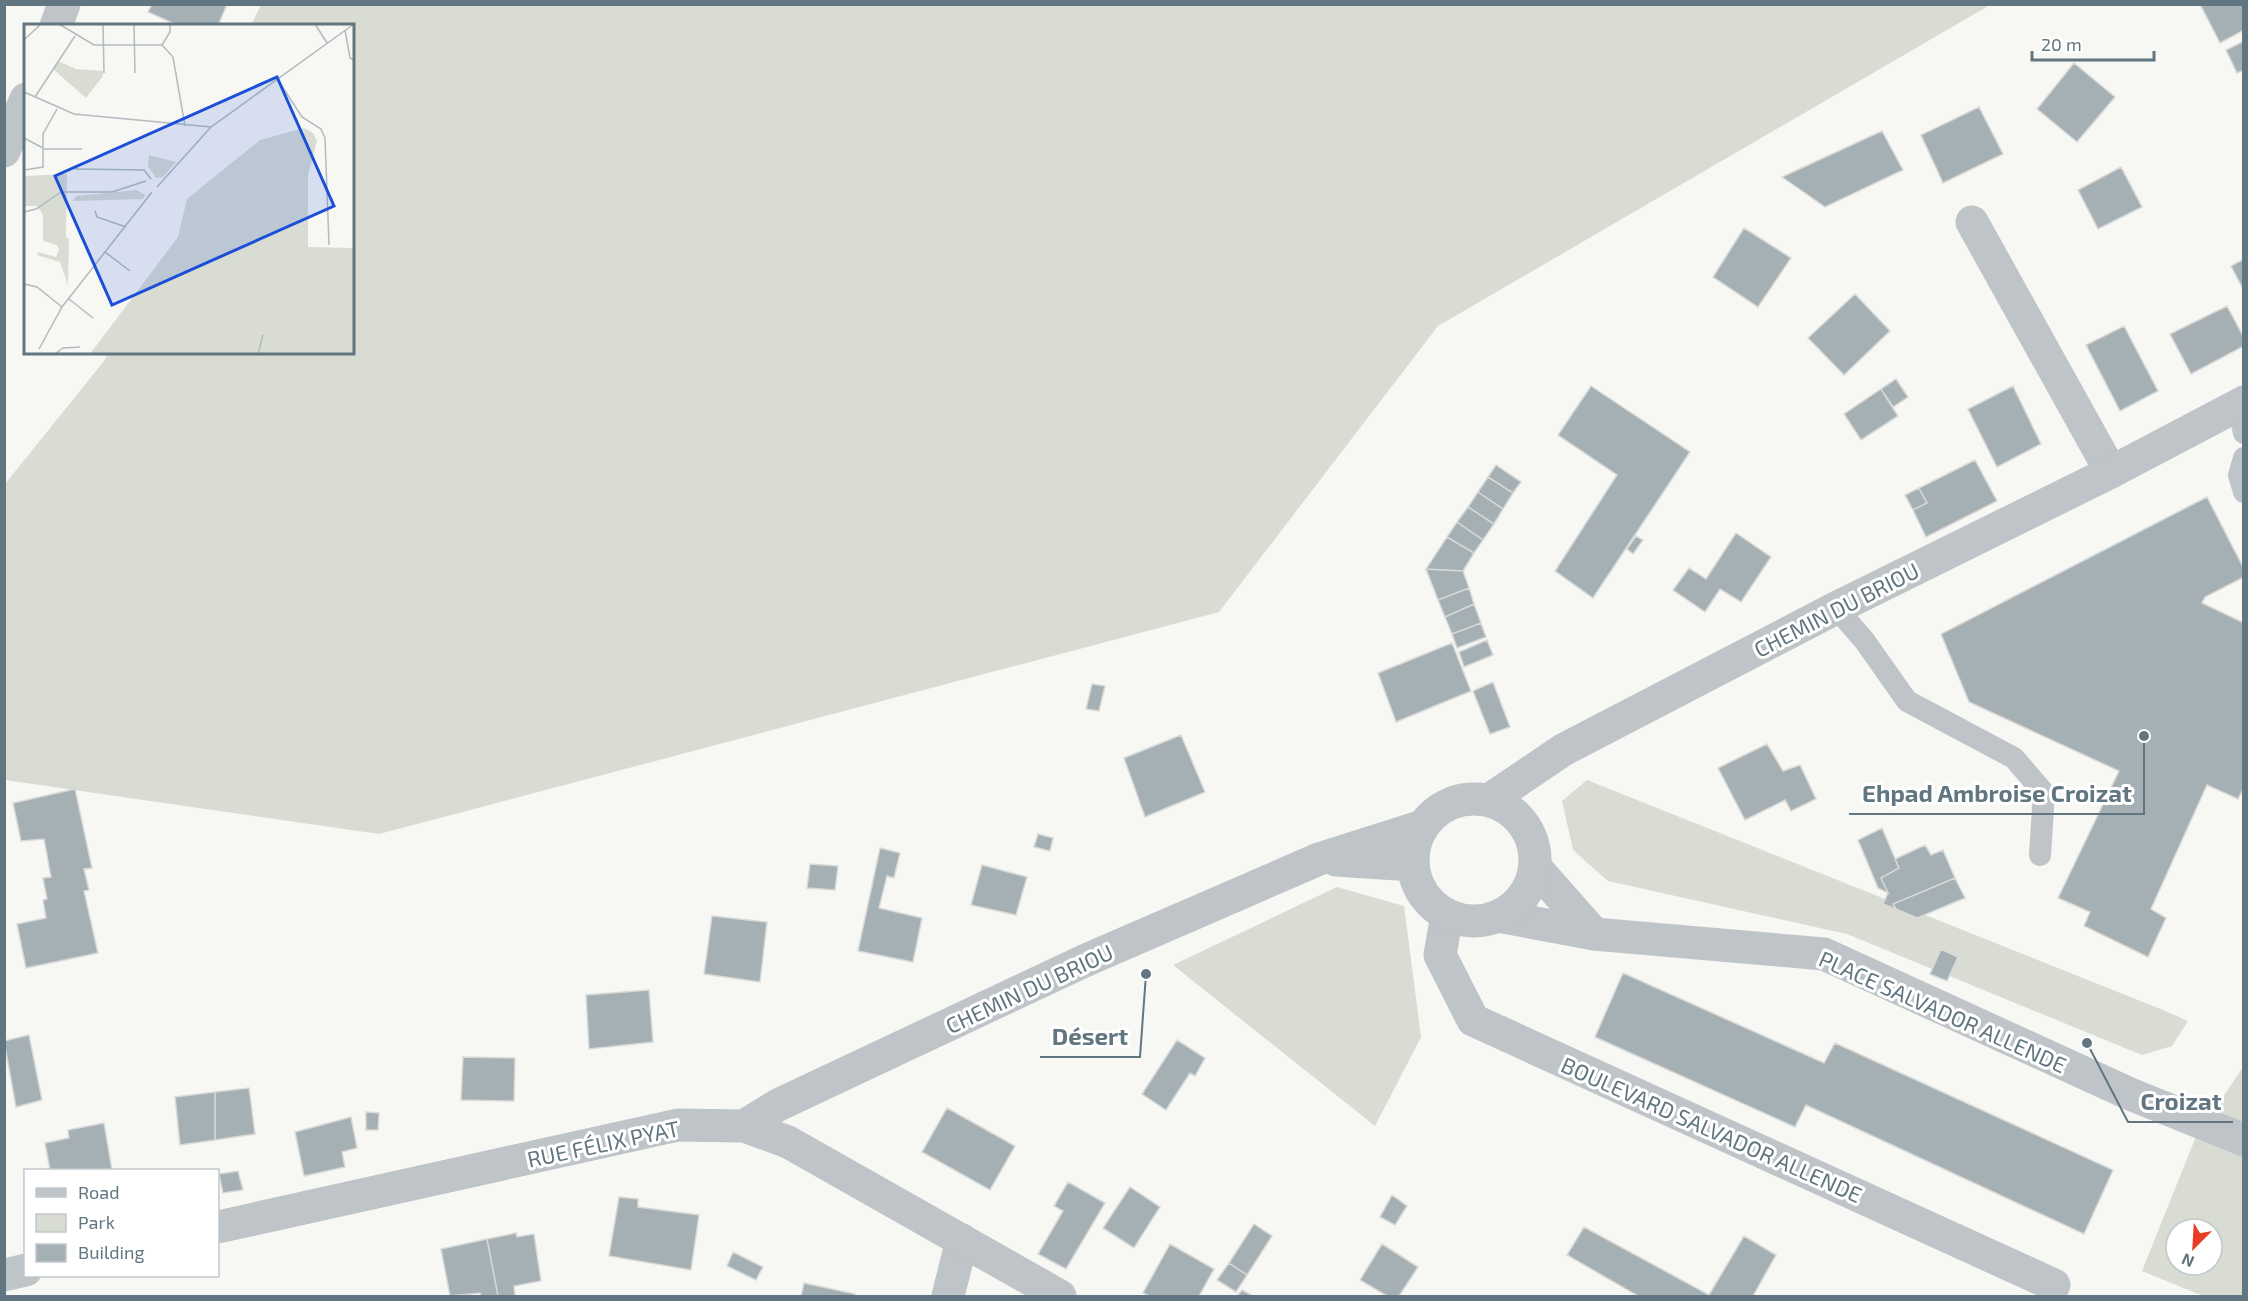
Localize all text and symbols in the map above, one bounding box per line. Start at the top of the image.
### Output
inset map [24,24,354,354]
scale bar [2032,24,2154,62]
text: 20 m [2041,33,2082,55]
street label: CHEMIN DU BRIOU [1749,556,1923,662]
callout: Ehpad Ambroise Croizat [1849,772,2144,814]
text: Ehpad Ambroise Croizat [1862,778,2132,807]
street label: CHEMIN DU BRIOU [941,938,1117,1038]
street label: PLACE SALVADOR ALLENDE [1815,945,2071,1077]
callout: Désert [1040,1015,1140,1057]
text: Désert [1052,1021,1128,1050]
street label: BOULEVARD SALVADOR ALLENDE [1558,1051,1866,1207]
callout: Croizat [2128,1080,2233,1122]
text: Croizat [2140,1086,2222,1115]
street label: RUE FÉLIX PYAT [525,1114,681,1172]
legend [24,1169,219,1277]
text: Road [78,1181,119,1203]
text: Park [78,1211,115,1233]
north arrow [2164,1217,2224,1277]
text: Building [78,1241,145,1263]
text: N [2179,1250,2197,1272]

